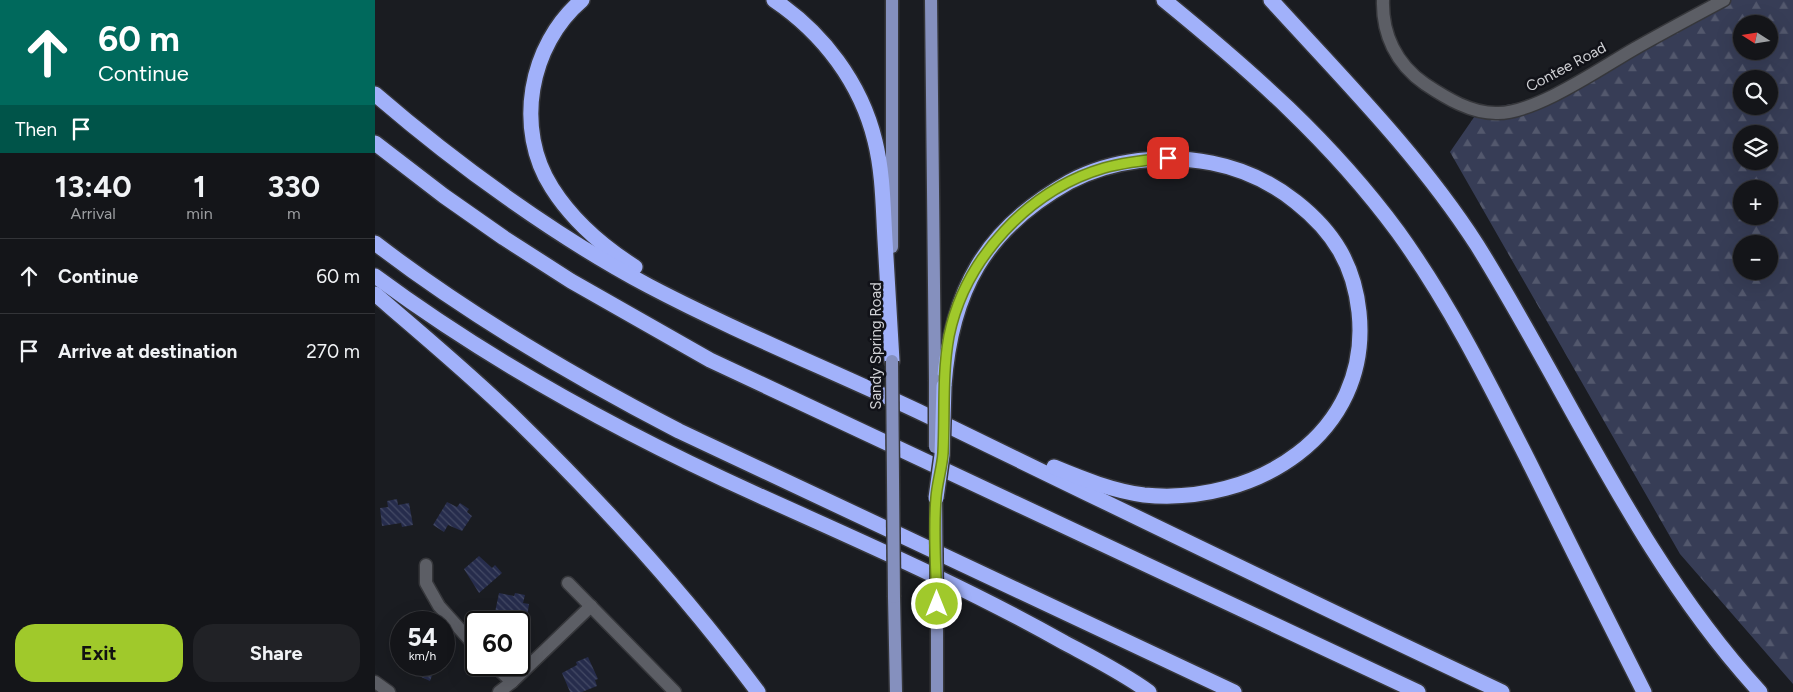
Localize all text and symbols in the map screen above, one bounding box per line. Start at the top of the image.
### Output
north arrow [1733,15,1777,60]
map controls [1733,15,1778,280]
text: 60 m [98,18,180,60]
icon: ahead [15,20,80,85]
street label: Contee Road [1523,38,1609,96]
text: Continue [98,60,189,87]
button: search [1733,70,1778,115]
icon: arrive [67,115,95,143]
text: Then [15,118,57,141]
button: layers [1733,125,1778,170]
pin [1147,137,1189,179]
icon: arrive [1154,144,1182,172]
text: 13:40 [55,168,132,205]
text: 1 [193,168,206,205]
text: 330 [267,168,320,205]
button: + [1733,180,1778,225]
text: Arrival [71,204,116,223]
text: min [186,204,213,223]
text: m [287,204,301,223]
button: − [1733,235,1778,280]
icon: ahead [15,262,43,290]
text: Continue [58,265,138,288]
text: 60 m [316,265,360,288]
street label: Sandy Spring Road [867,282,885,410]
icon: arrive [15,337,43,365]
text: Arrive at destination [58,340,237,363]
text: 270 m [306,340,360,363]
position arrow [910,577,962,629]
speed limit sign: 60 [465,611,530,676]
text: 54 [407,622,438,652]
button: Exit [15,624,183,682]
button: Share [193,624,360,682]
text: km/h [409,649,436,663]

